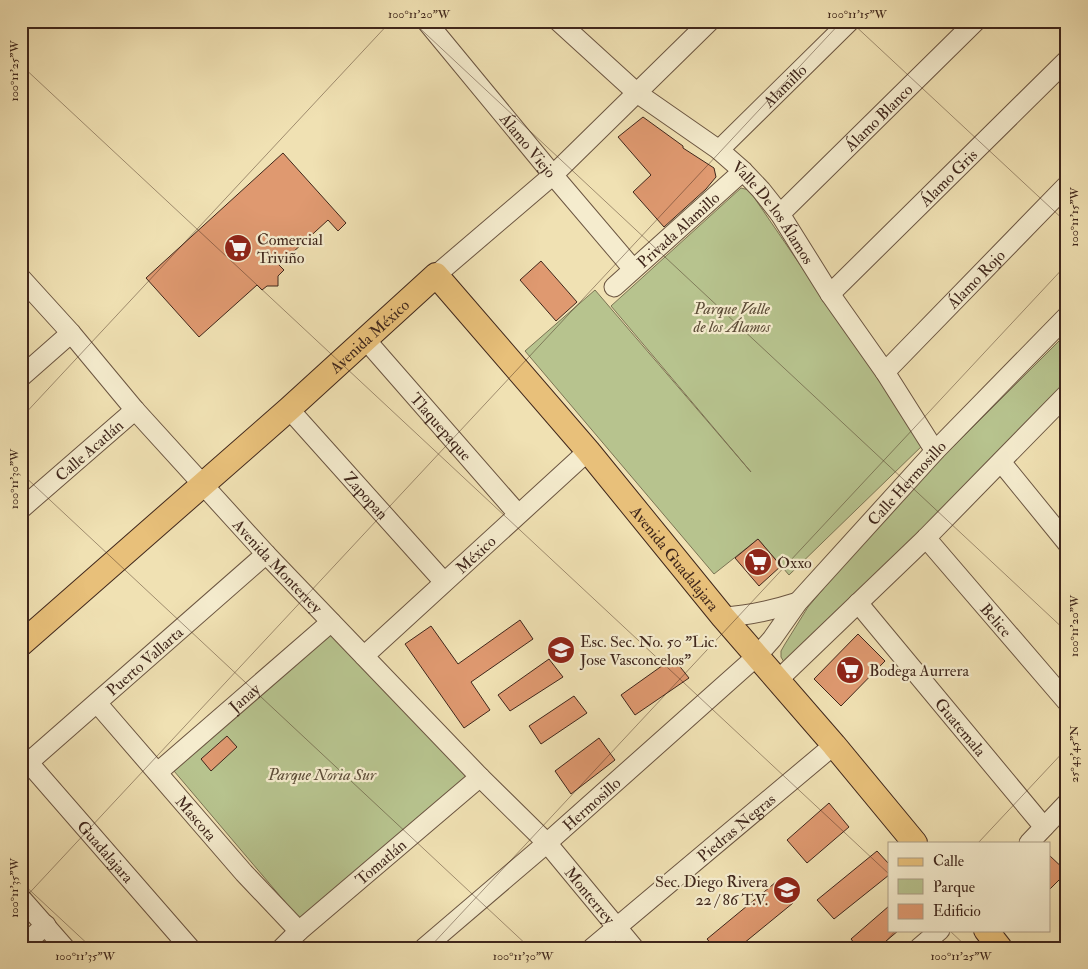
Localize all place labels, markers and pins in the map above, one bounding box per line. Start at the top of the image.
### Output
place label: Comercial Triviño [257,230,323,268]
supermarket icon: Comercial Triviño [223,233,253,263]
supermarket icon: Oxxo [743,547,773,577]
place label: Oxxo [777,553,812,573]
place label: Esc. Sec. No. 50 "Lic. Jose Vasconcelos" [579,632,717,671]
school or university icon: Esc. Sec. No. 50 "Lic. Jose Vasconcelos" [546,635,576,665]
supermarket icon: Bodega Aurrera [835,655,865,685]
place label: Bodega Aurrera [869,661,969,681]
place label: Sec. Diego Rivera 22 / 86 T.V. [655,872,768,910]
school or university icon: Sec. Diego Rivera 22 / 86 T.V. [772,875,802,905]

